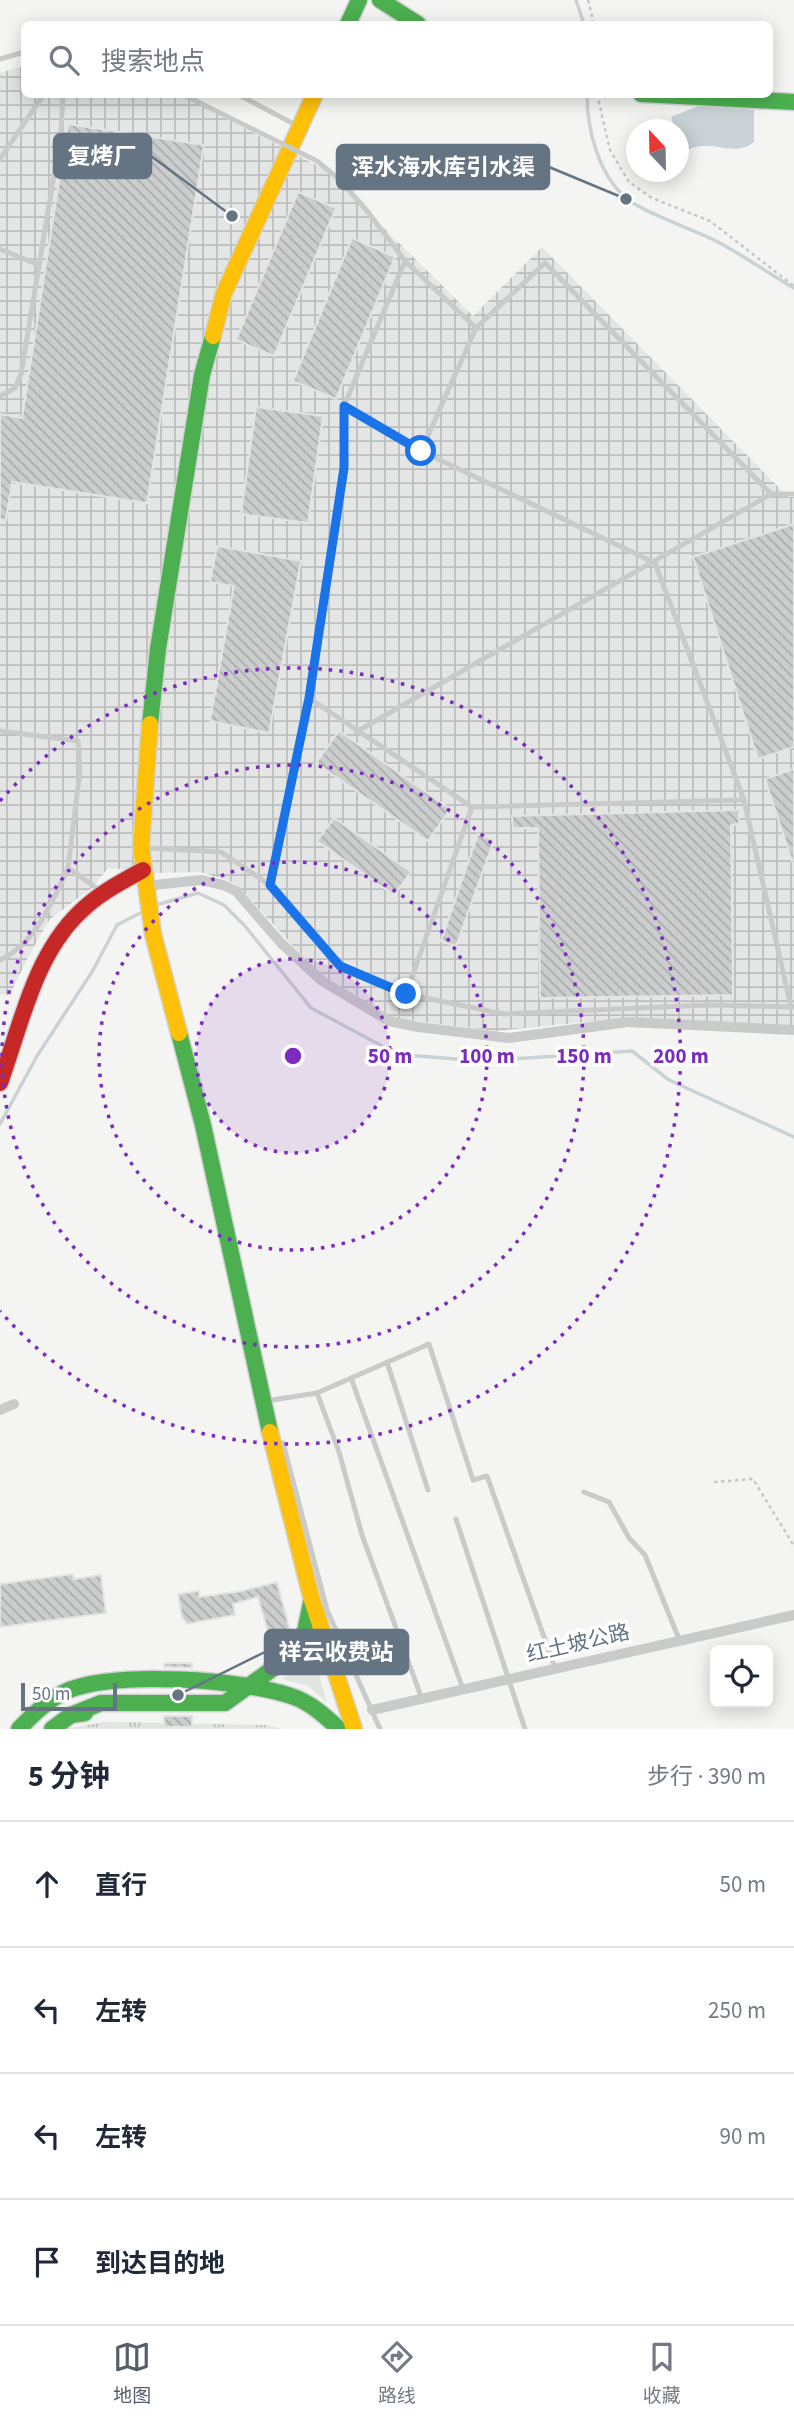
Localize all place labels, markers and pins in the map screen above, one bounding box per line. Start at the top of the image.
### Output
callout: 复烤厂 [54,134,151,178]
callout: 浑水海水库引水渠 [337,145,549,189]
centre of rings [281,1044,305,1068]
callout: 祥云收费站 [265,1630,408,1674]

